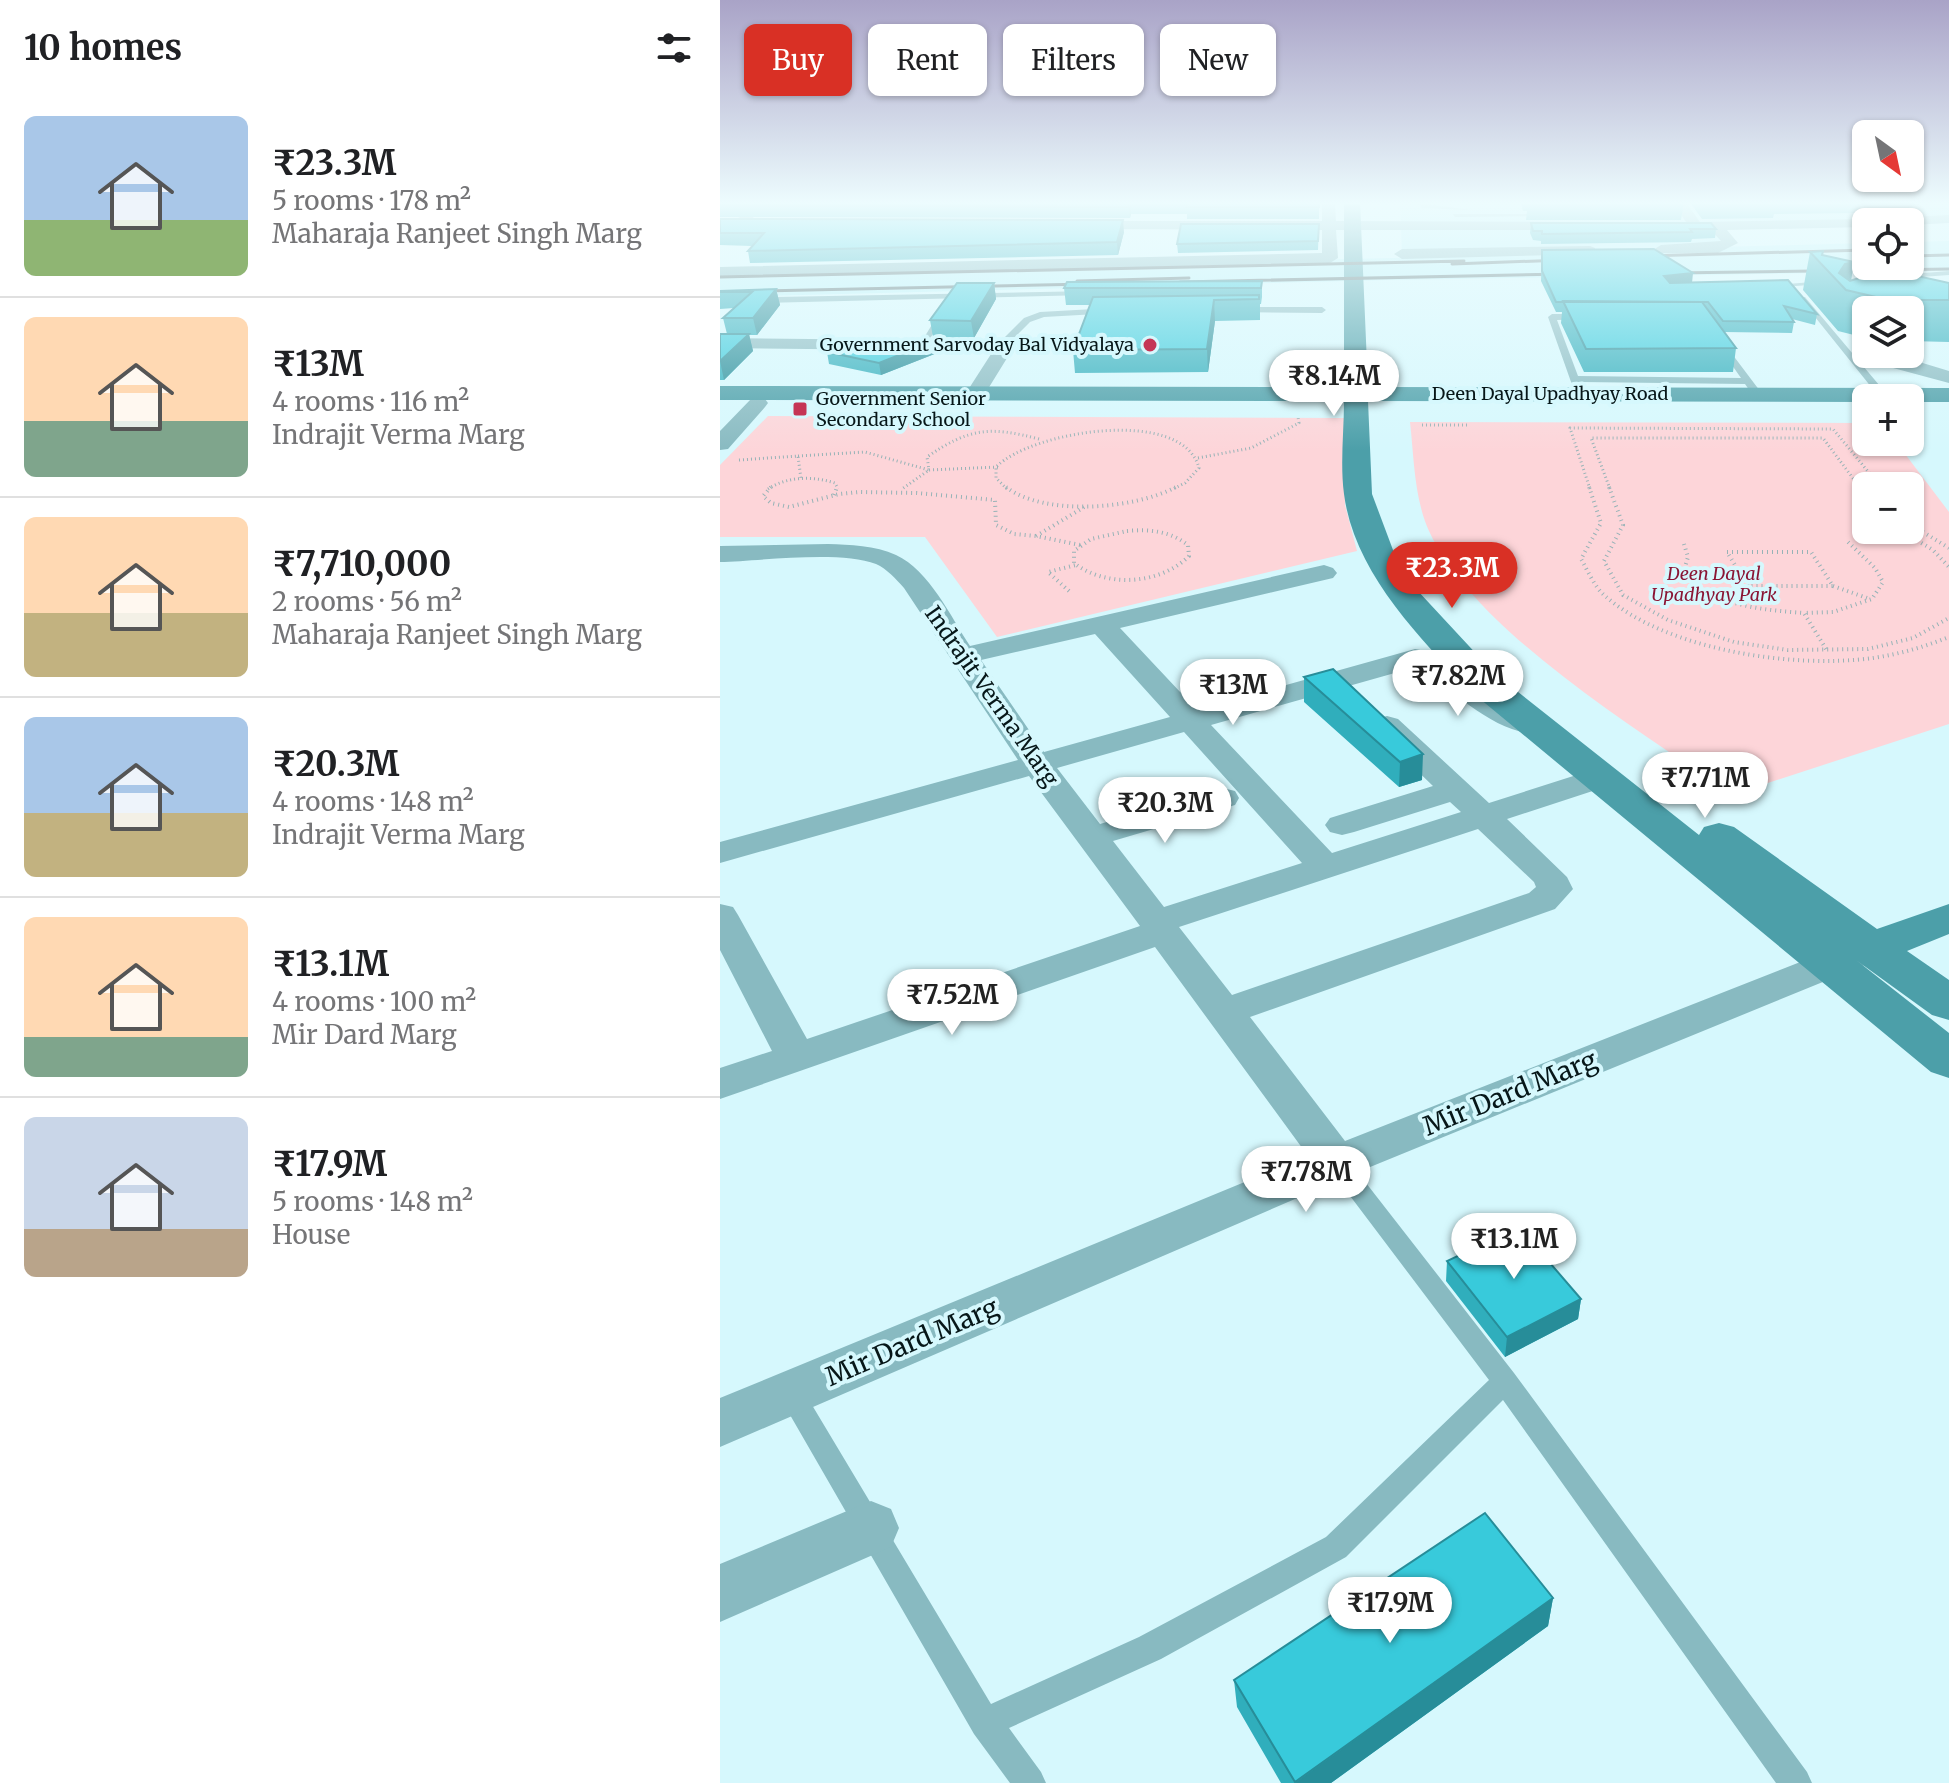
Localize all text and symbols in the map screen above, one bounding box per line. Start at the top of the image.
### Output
chip: Buy [744,24,852,96]
chip: Rent [868,24,987,96]
chip: Filters [1003,24,1144,96]
chip: New [1160,24,1276,96]
icon: filters [652,26,696,70]
text: 10 homes [24,27,182,69]
north arrow [1852,120,1924,192]
map controls [1852,120,1924,544]
text: ₹23.3M [272,142,396,184]
icon: home [88,148,184,244]
text: 5 rooms · 178 m² [272,184,471,217]
button: locate [1852,208,1924,280]
text: Maharaja Ranjeet Singh Marg [272,217,642,250]
button: layers [1852,296,1924,368]
place label: Government Sarvoday Bal Vidyalaya [820,333,1134,356]
marker: Government Sarvoday Bal Vidyalaya [1141,336,1159,354]
text: ₹13M [272,343,364,385]
icon: home [88,349,184,445]
pin: ₹8.14M [1269,350,1399,418]
text: ₹8.14M [1287,359,1381,392]
street label: Deen Dayal Upadhyay Road [1432,382,1668,405]
button: + [1852,384,1924,456]
text: 4 rooms · 116 m² [272,385,469,418]
place label: Government Senior Secondary School [816,387,986,431]
marker: Government Senior Secondary School [791,400,809,418]
text: Indrajit Verma Marg [272,418,525,451]
button: − [1852,472,1924,544]
pin: ₹23.3M [1387,542,1517,610]
text: ₹7,710,000 [272,543,451,585]
icon: home [88,549,184,645]
text: ₹23.3M [1404,551,1500,584]
park label: Deen Dayal Upadhyay Park [1651,562,1777,606]
text: 2 rooms · 56 m² [272,585,462,618]
street label: Indrajit Verma Marg [919,600,1065,792]
text: Maharaja Ranjeet Singh Marg [272,618,642,651]
pin: ₹7.82M [1393,650,1523,718]
pin: ₹13M [1186,659,1280,727]
text: ₹7.82M [1410,659,1506,692]
text: ₹13M [1198,668,1268,701]
text: ₹20.3M [272,743,399,785]
icon: home [88,749,184,845]
pin: ₹7.71M [1640,752,1770,820]
text: ₹7.71M [1660,761,1750,794]
pin: ₹20.3M [1100,777,1230,845]
text: 4 rooms · 148 m² [272,785,474,818]
text: ₹20.3M [1116,786,1214,819]
text: Indrajit Verma Marg [272,818,525,851]
text: ₹13.1M [272,943,389,985]
icon: home [88,949,184,1045]
pin: ₹7.52M [887,969,1017,1037]
text: ₹7.52M [905,978,999,1011]
text: 4 rooms · 100 m² [272,985,476,1018]
text: Mir Dard Marg [272,1018,457,1051]
street label: Mir Dard Marg [1418,1043,1602,1142]
text: ₹17.9M [272,1143,387,1185]
pin: ₹7.78M [1241,1146,1371,1214]
icon: home [88,1149,184,1245]
text: ₹7.78M [1259,1155,1353,1188]
text: 5 rooms · 148 m² [272,1185,473,1218]
pin: ₹13.1M [1449,1213,1579,1281]
text: House [272,1218,350,1251]
text: ₹13.1M [1469,1222,1559,1255]
street label: Mir Dard Marg [820,1290,1004,1393]
pin: ₹17.9M [1325,1577,1455,1645]
text: ₹17.9M [1346,1586,1434,1619]

